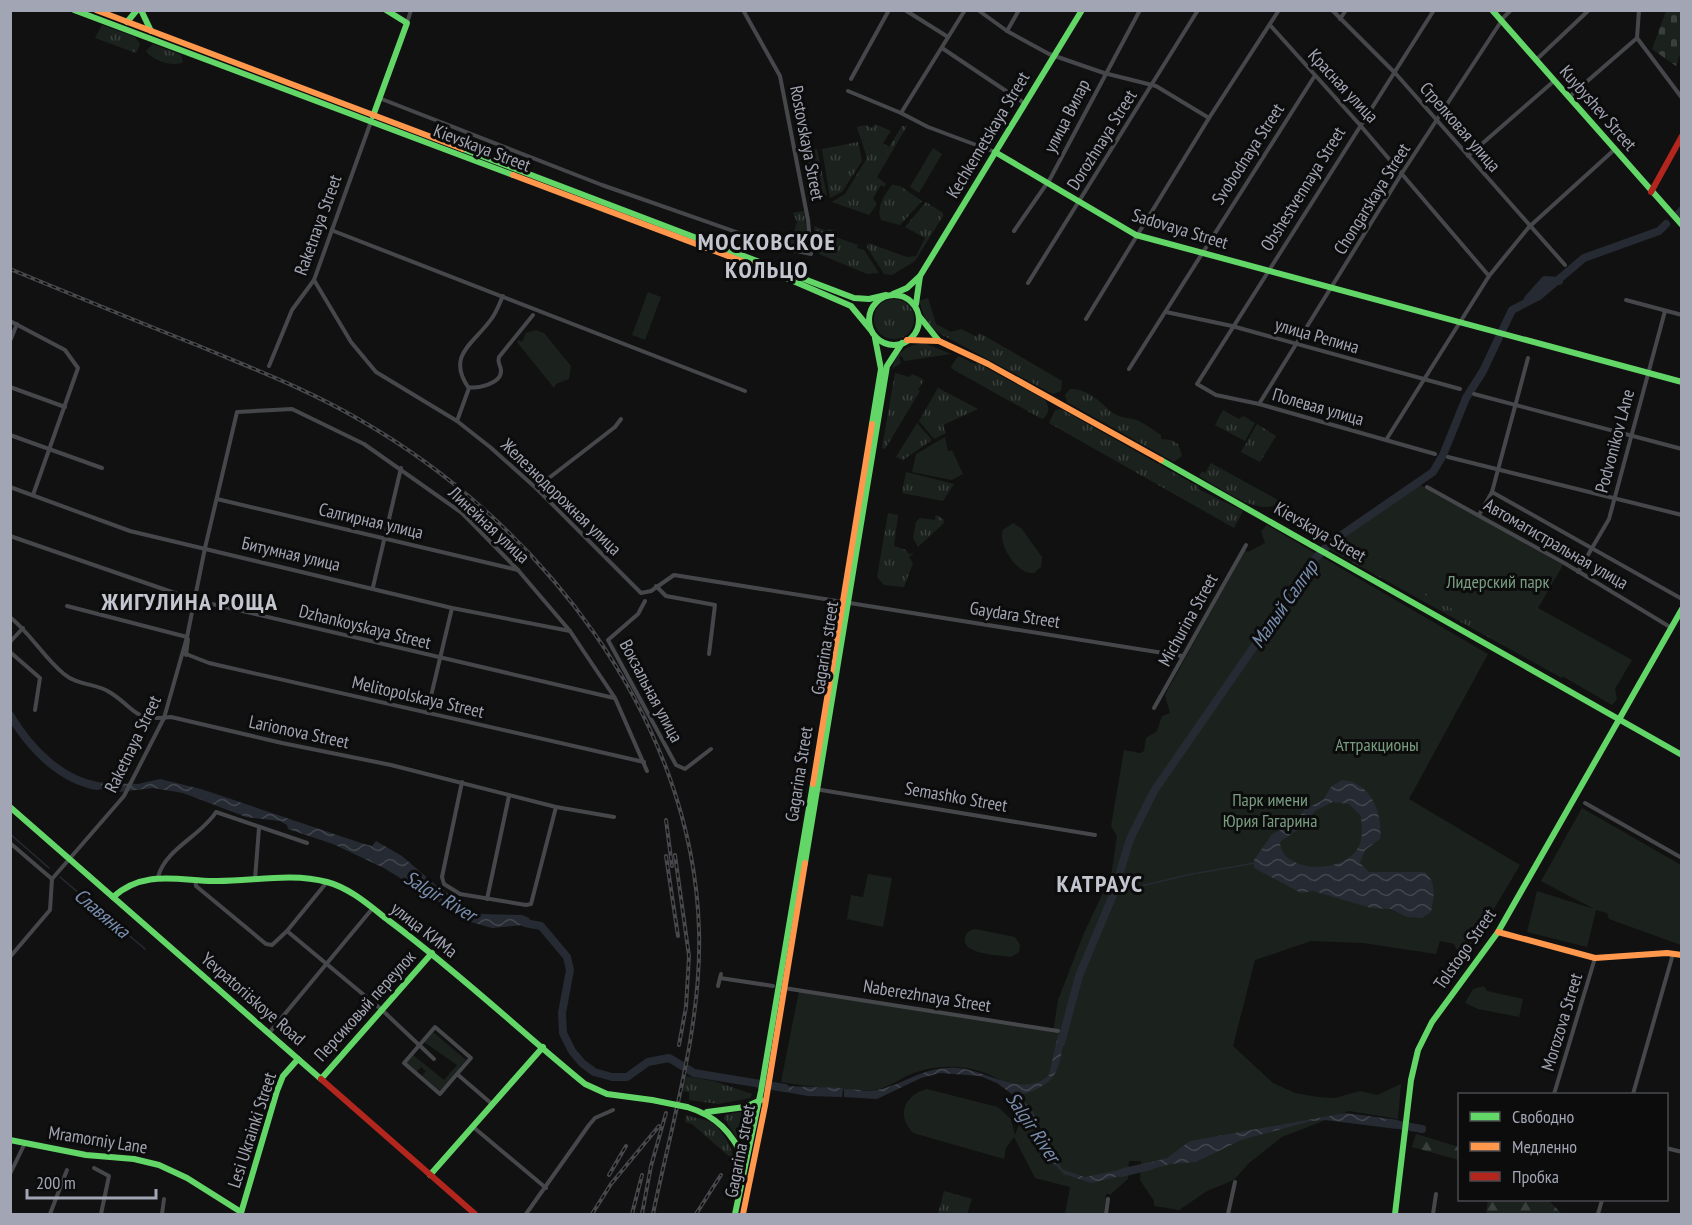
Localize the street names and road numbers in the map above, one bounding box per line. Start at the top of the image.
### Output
street label: Красная улица [1303,44,1383,127]
street label: Kuybyshev Street [1555,60,1642,155]
street label: Kechkemetskaya Street [941,67,1034,202]
street label: улица Вилар [1038,75,1095,156]
street label: Стрелковая улица [1415,77,1506,177]
street label: Rostovskaya Street [785,84,830,202]
street label: Dorozhnaya Street [1062,85,1142,194]
street label: Svobodnaya Street [1206,99,1289,209]
street label: Kievskaya Street [430,118,534,177]
street label: Obshestvennaya Street [1255,122,1350,255]
street label: Chongarskaya Street [1328,139,1415,259]
street label: Raketnaya Street [289,171,346,278]
street label: Sadovaya Street [1129,203,1231,254]
street label: улица Репина [1272,313,1362,358]
street label: Полевая улица [1270,382,1367,431]
street label: Podvonikov LAne [1590,387,1639,495]
street label: Железнодорожная улица [496,433,626,560]
street label: Линейная улица [443,481,535,568]
street label: Автомагистральная улица [1480,493,1632,594]
street label: Kievskaya Street [1270,496,1370,567]
street label: Салгирная улица [317,497,426,544]
street label: Битумная улица [240,531,343,576]
street label: Michurina Street [1153,569,1222,670]
street label: Gaydara Street [968,596,1062,633]
street label: Dzhankoyskaya Street [297,599,433,654]
street label: Gagarina street [806,599,843,696]
street label: Вокзальная улица [615,635,688,746]
street label: Melitopolskaya Street [350,670,486,723]
street label: Raketnaya Street [99,691,166,796]
street label: Larionova Street [247,710,351,753]
street label: Gagarina Street [780,725,817,823]
street label: Semashko Street [903,776,1009,817]
street label: улица КИМа [386,897,462,963]
street label: Tolstogo Street [1428,904,1501,994]
street label: Персиковый переулок [309,946,420,1066]
street label: Yevpatoriiskoye Road [197,947,310,1050]
street label: Morozova Street [1536,970,1587,1073]
street label: Naberezhnaya Street [862,974,993,1017]
street label: Lesi Ukrainki Street [222,1069,281,1191]
street label: Gagarina street [719,1102,760,1199]
street label: Mramorniy Lane [47,1120,149,1159]

